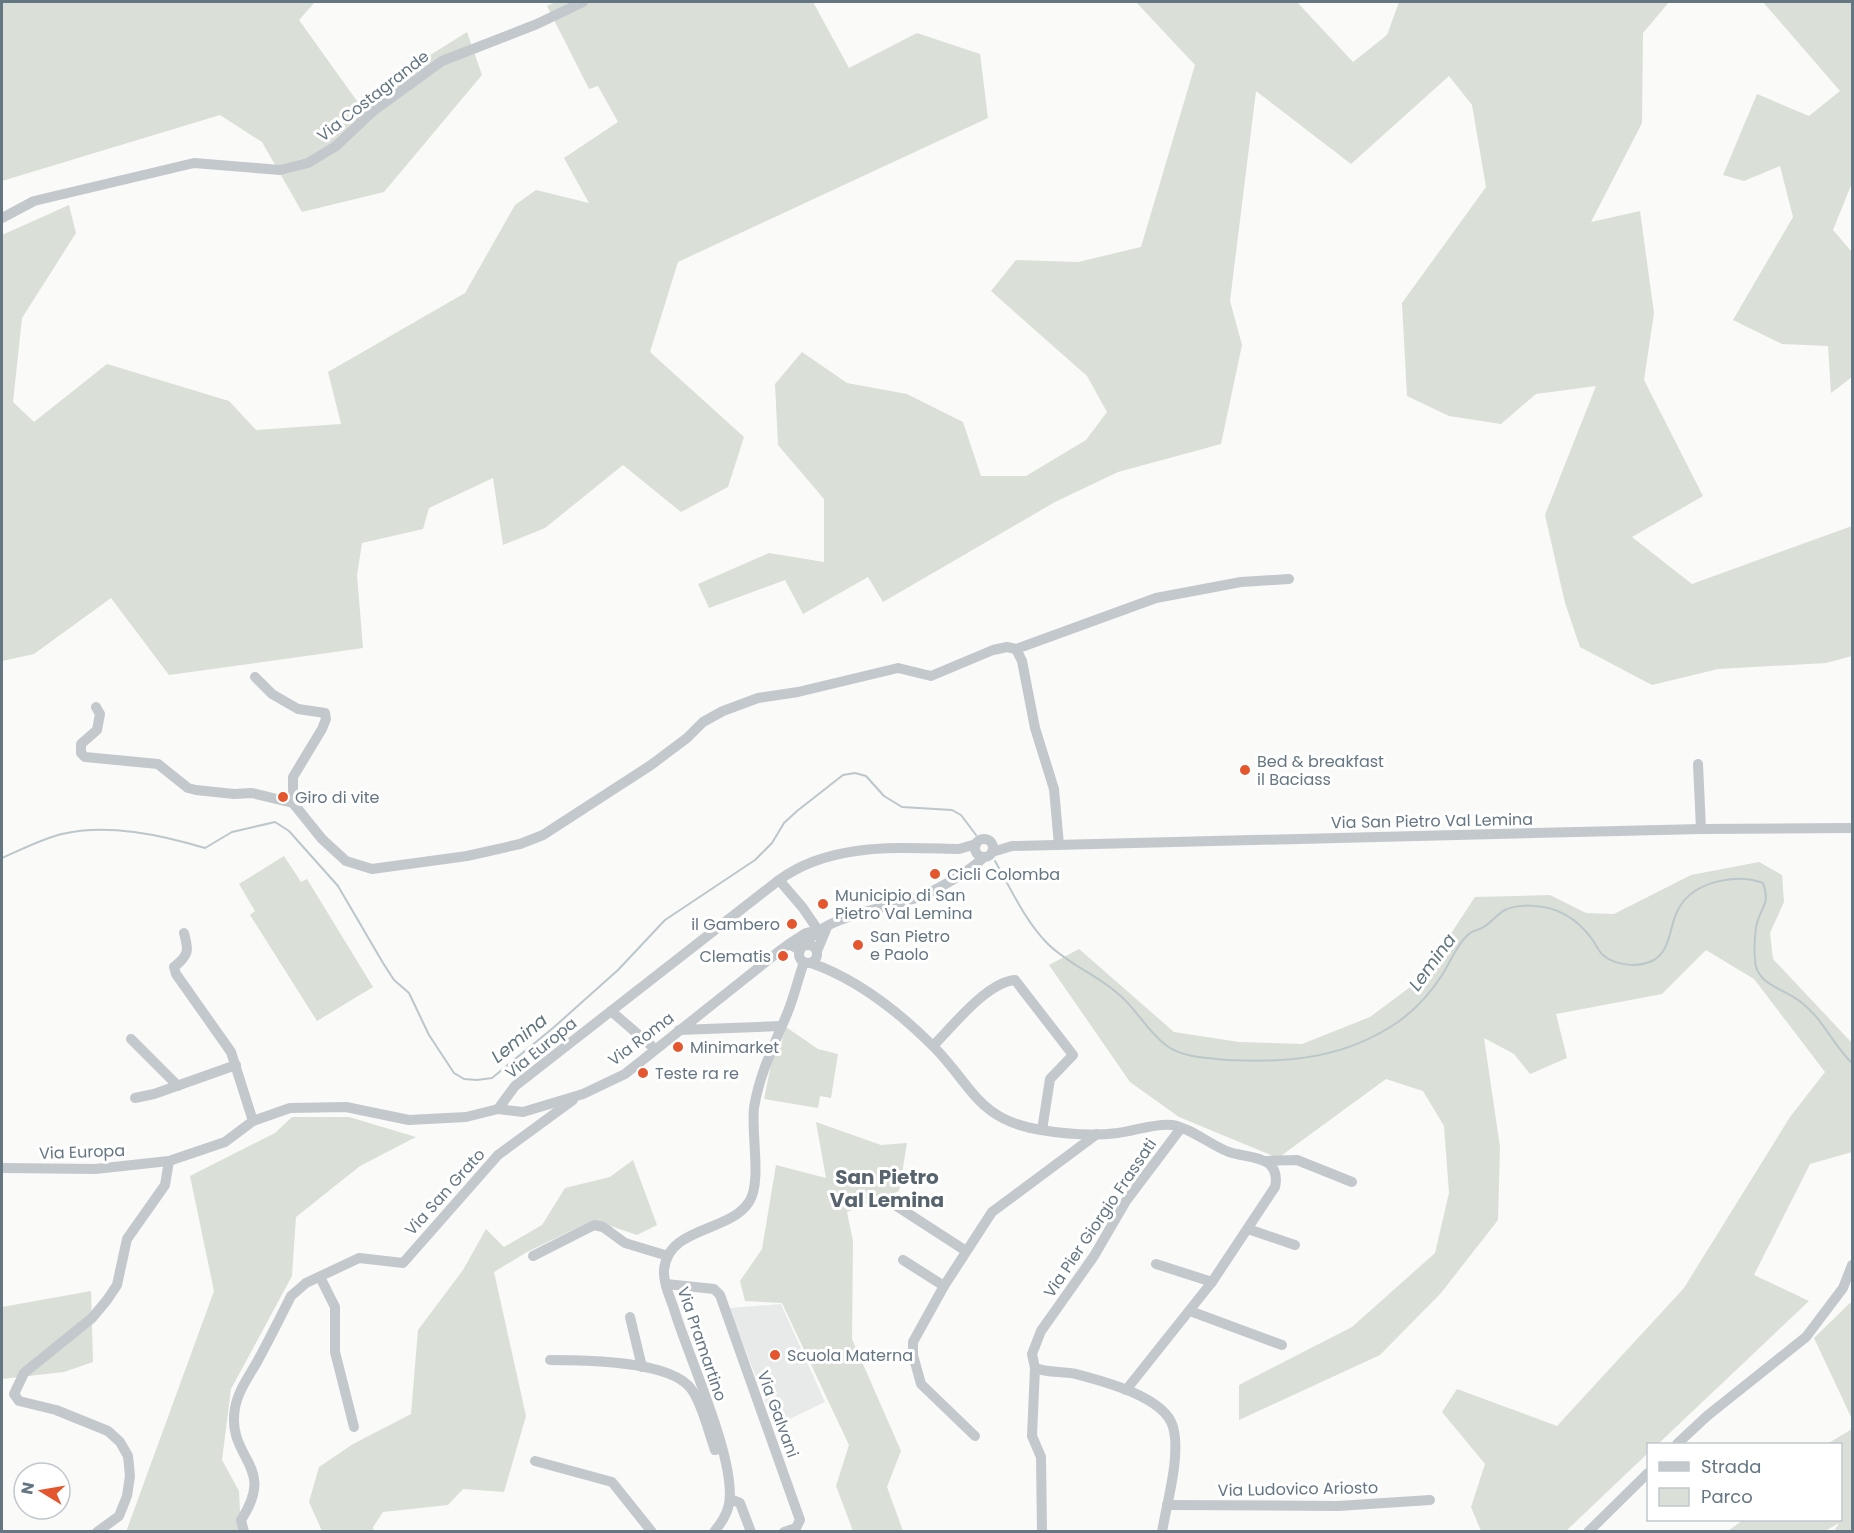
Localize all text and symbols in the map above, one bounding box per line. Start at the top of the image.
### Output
street label: Via Costagrande [312,45,434,147]
place label: Bed & breakfast il Baciass [1257,750,1384,791]
marker: Bed & breakfast il Baciass [1238,763,1252,777]
place label: Giro di vite [295,786,380,809]
marker: Giro di vite [276,790,290,804]
street label: Via San Pietro Val Lemina [1331,808,1533,834]
place label: Cicli Colomba [947,863,1060,886]
marker: Cicli Colomba [928,867,942,881]
place label: Municipio di San Pietro Val Lemina [835,884,973,925]
marker: Municipio di San Pietro Val Lemina [816,897,830,911]
place label: il Gambero [691,913,780,936]
marker: il Gambero [785,917,799,931]
place label: San Pietro e Paolo [870,925,950,966]
water label: Lemina [1403,928,1461,996]
marker: San Pietro e Paolo [851,938,865,952]
place label: Clematis [699,945,771,968]
marker: Clematis [776,949,790,963]
street label: Via Roma [603,1007,679,1071]
water label: Lemina [486,1008,552,1068]
street label: Via Europa [500,1012,582,1084]
place label: Minimarket [690,1036,779,1059]
marker: Minimarket [671,1040,685,1054]
place label: Teste ra re [655,1062,739,1085]
marker: Teste ra re [636,1066,650,1080]
street label: Via Pier Giorgio Frassati [1038,1134,1162,1302]
street label: Via Europa [39,1139,125,1165]
street label: Via San Grato [400,1143,490,1241]
district label: San Pietro Val Lemina [830,1163,944,1214]
street label: Via Pramartino [672,1284,732,1404]
place label: Scuola Materna [787,1344,913,1367]
marker: Scuola Materna [768,1348,782,1362]
street label: Via Galvani [752,1367,804,1461]
legend [1647,1443,1842,1521]
text: Strada [1701,1454,1761,1479]
north arrow [12,1461,72,1521]
street label: Via Ludovico Ariosto [1218,1476,1378,1502]
text: N [15,1480,40,1496]
text: Parco [1701,1484,1753,1509]

